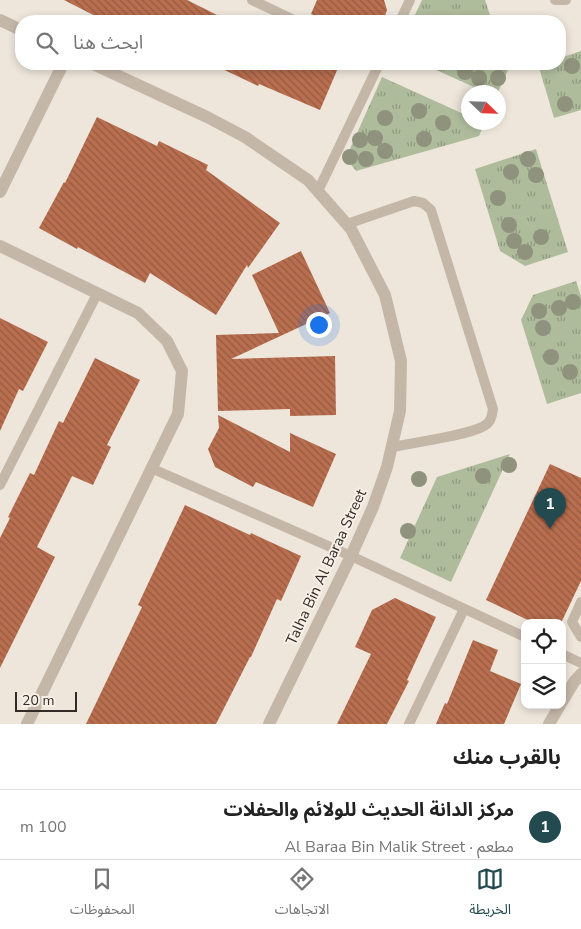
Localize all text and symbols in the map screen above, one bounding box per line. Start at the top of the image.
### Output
search box [15,15,566,70]
icon: search [33,29,61,57]
text: ابحث هنا [73,30,143,56]
north arrow [461,85,506,130]
your location [306,312,332,338]
street label: Talha Bin Al Baraa Street [281,485,371,648]
pin: 1 [534,488,566,529]
map controls [521,619,566,709]
button: locate [521,619,566,664]
button: layers [521,664,566,709]
scale bar [15,689,78,712]
text: 20 m [22,691,54,710]
text: بالقرب منك [453,743,561,771]
text: مركز الدانة الحديث للولائم والحفلات [223,797,514,823]
text: 100 m [20,816,67,838]
text: 1 [540,816,550,838]
text: مطعم · Al Baraa Bin Malik Street [284,836,514,858]
tab: المحفوظات [70,865,135,924]
tab: الاتجاهات [275,865,329,924]
tab: الخريطة [469,865,511,924]

